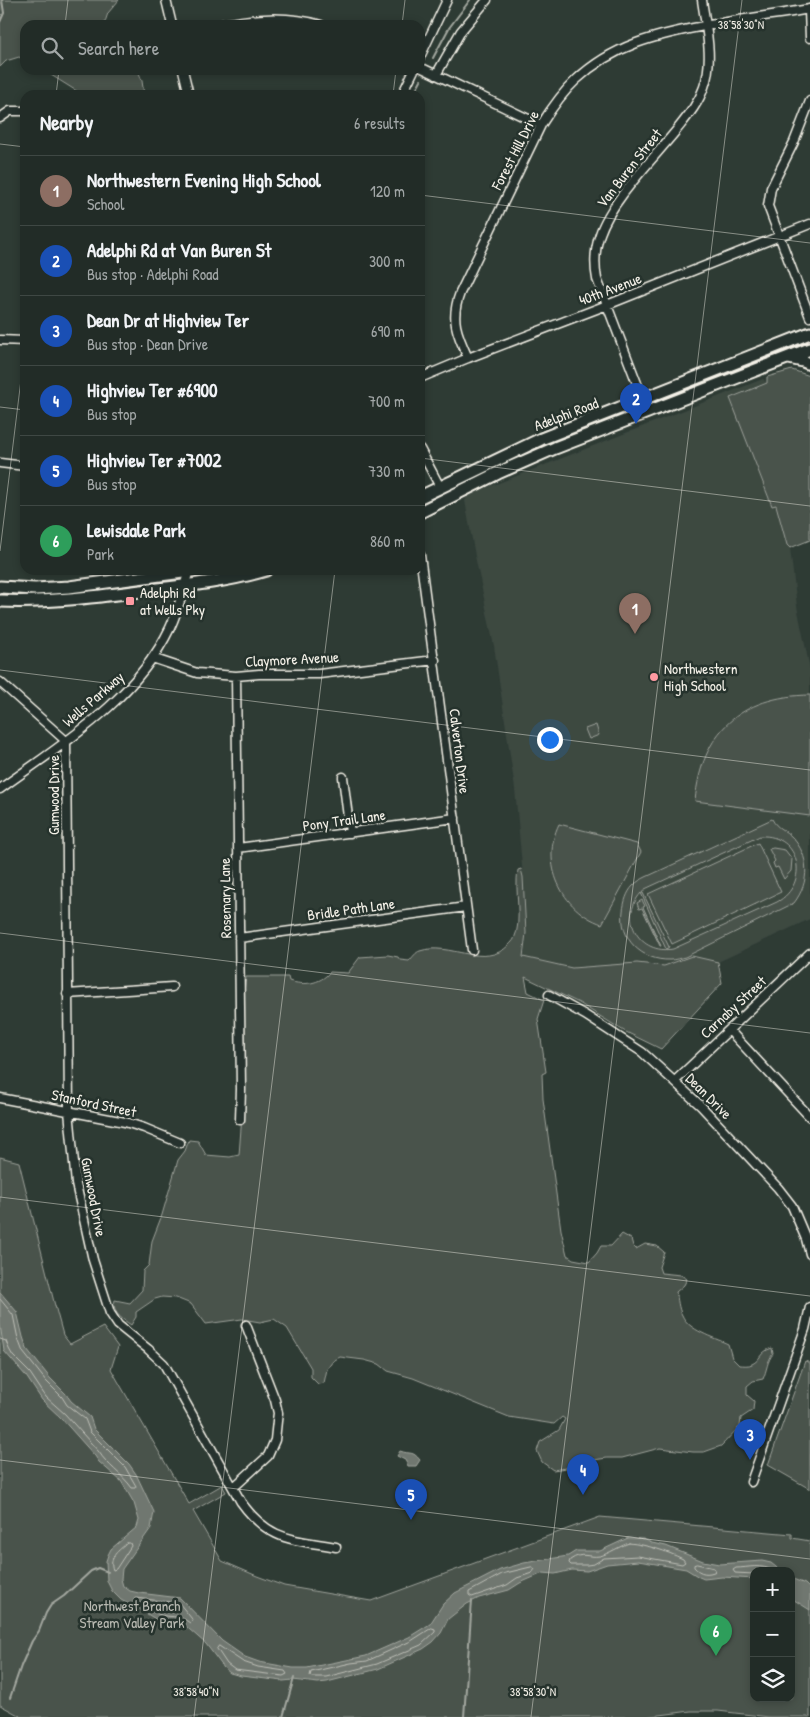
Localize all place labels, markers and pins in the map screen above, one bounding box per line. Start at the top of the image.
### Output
pin: 2 [620,383,652,424]
place label: Adelphi Rd at Wells Pky [140,582,205,620]
pin: 1 [619,593,651,634]
marker: Adelphi Rd at Wells Pky [124,595,136,607]
place label: Northwestern High School [664,658,738,696]
marker: Northwestern High School [648,671,660,683]
pin: 3 [734,1419,766,1460]
pin: 4 [567,1454,599,1495]
pin: 5 [395,1479,427,1520]
pin: 6 [700,1615,732,1656]

